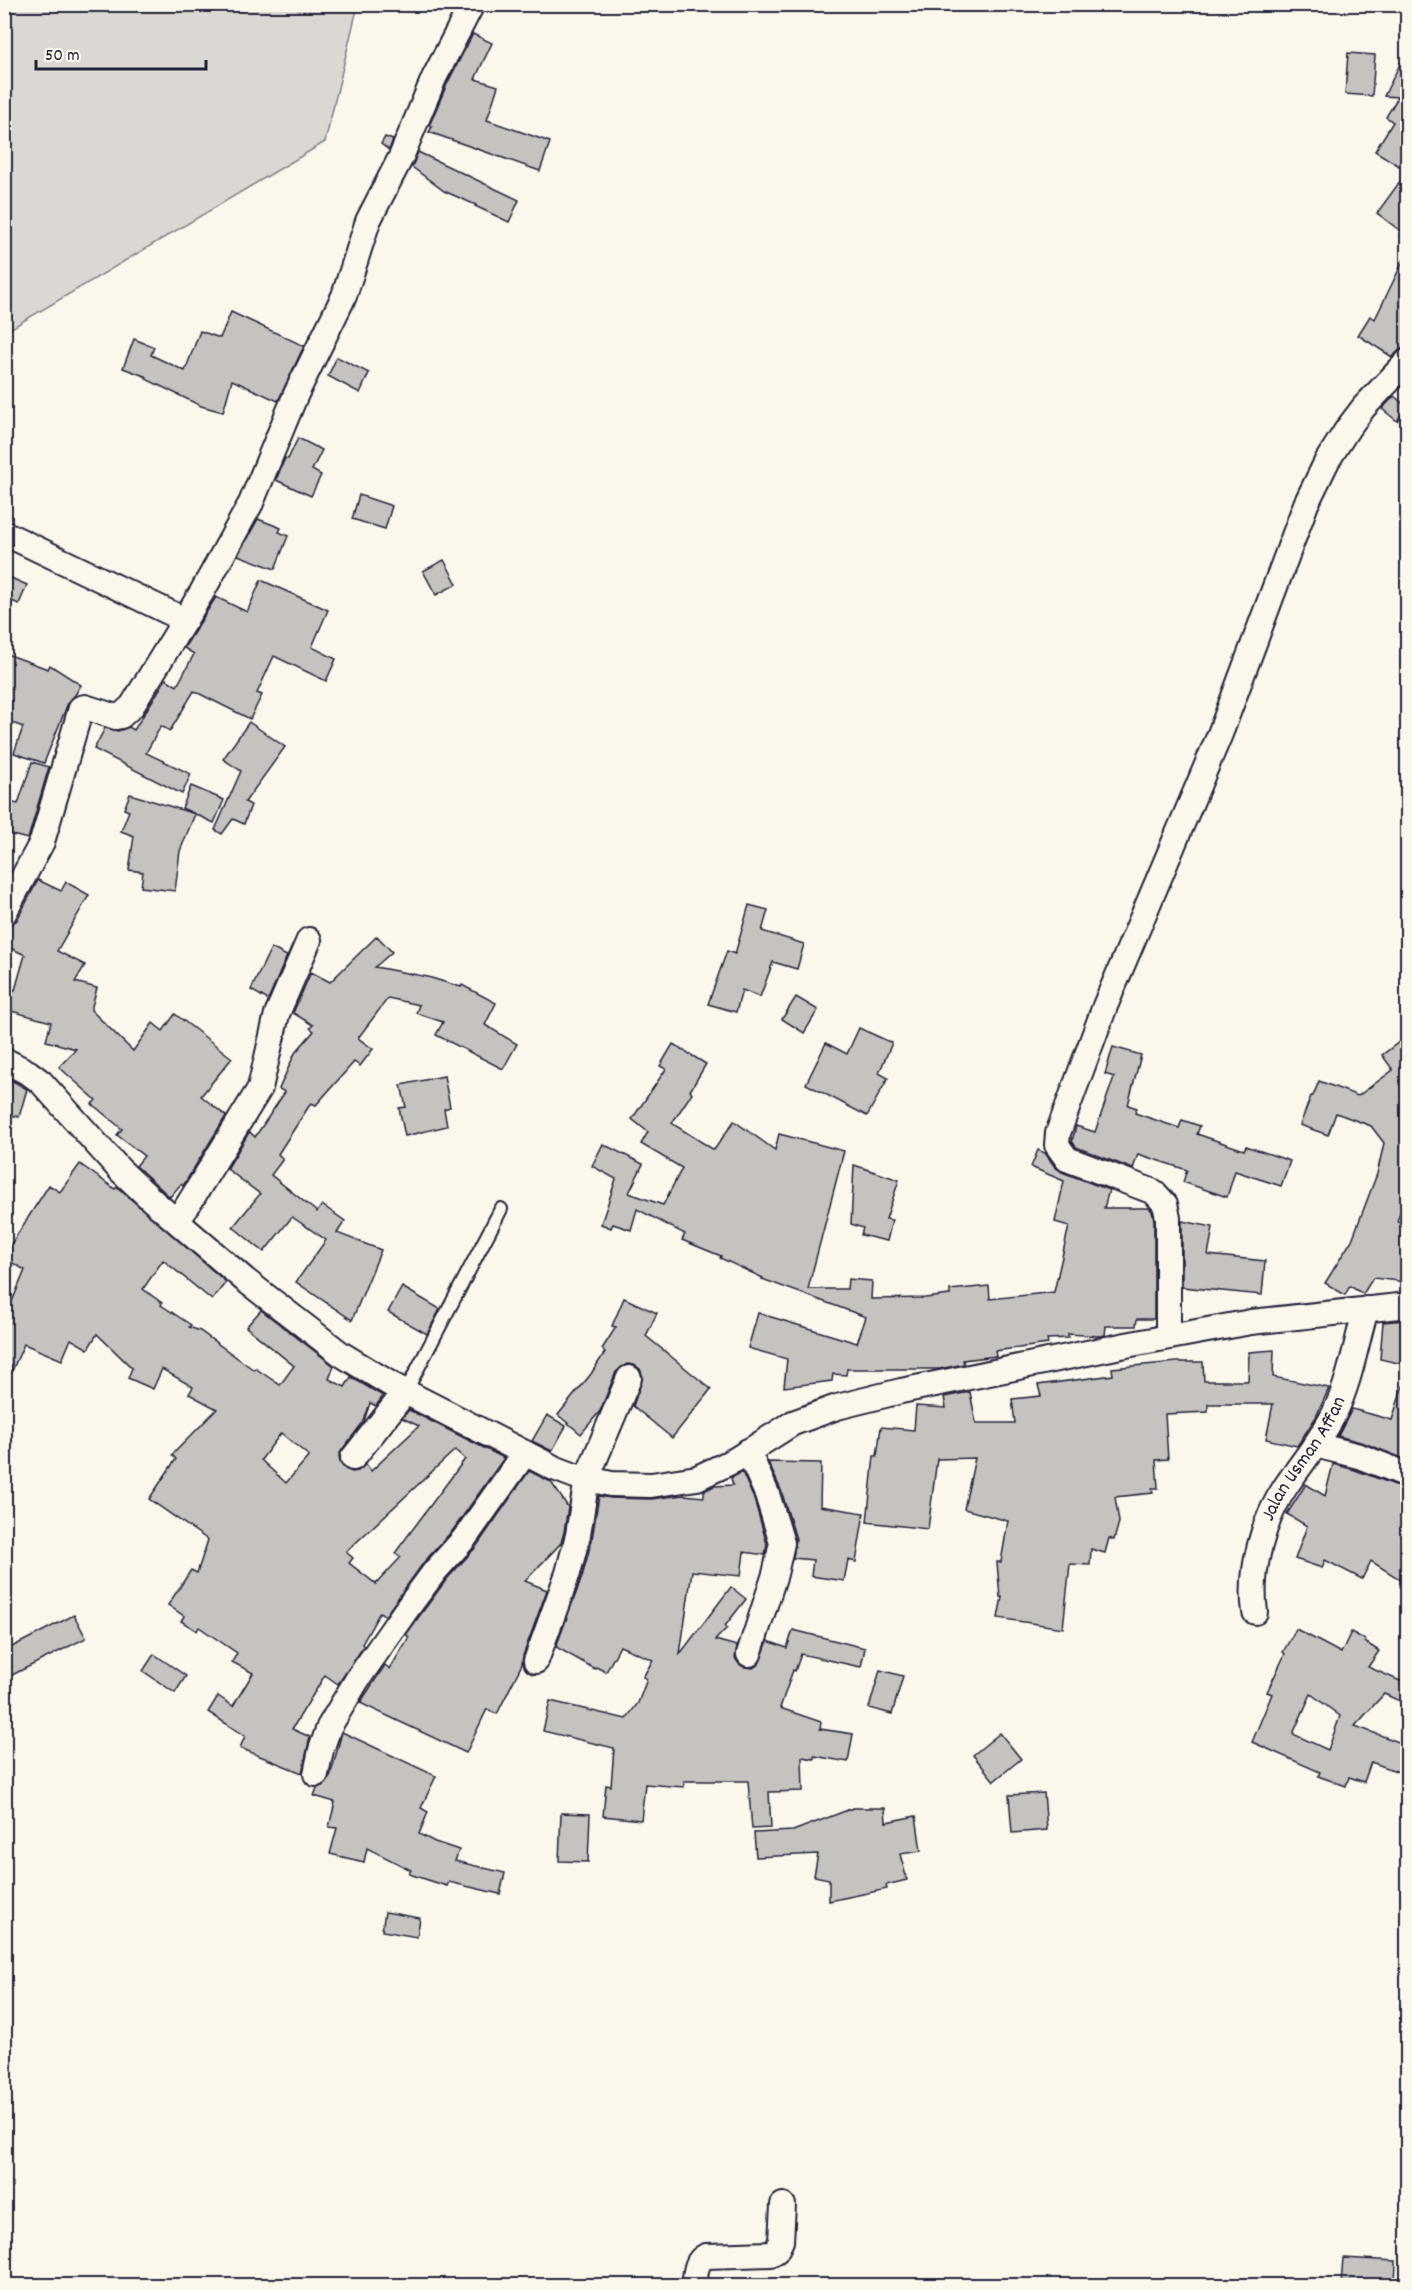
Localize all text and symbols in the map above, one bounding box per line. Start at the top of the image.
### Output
scale bar [36,33,206,71]
text: 50 m [45,44,80,69]
street label: Jalan Usman Affan [1255,1393,1354,1526]

